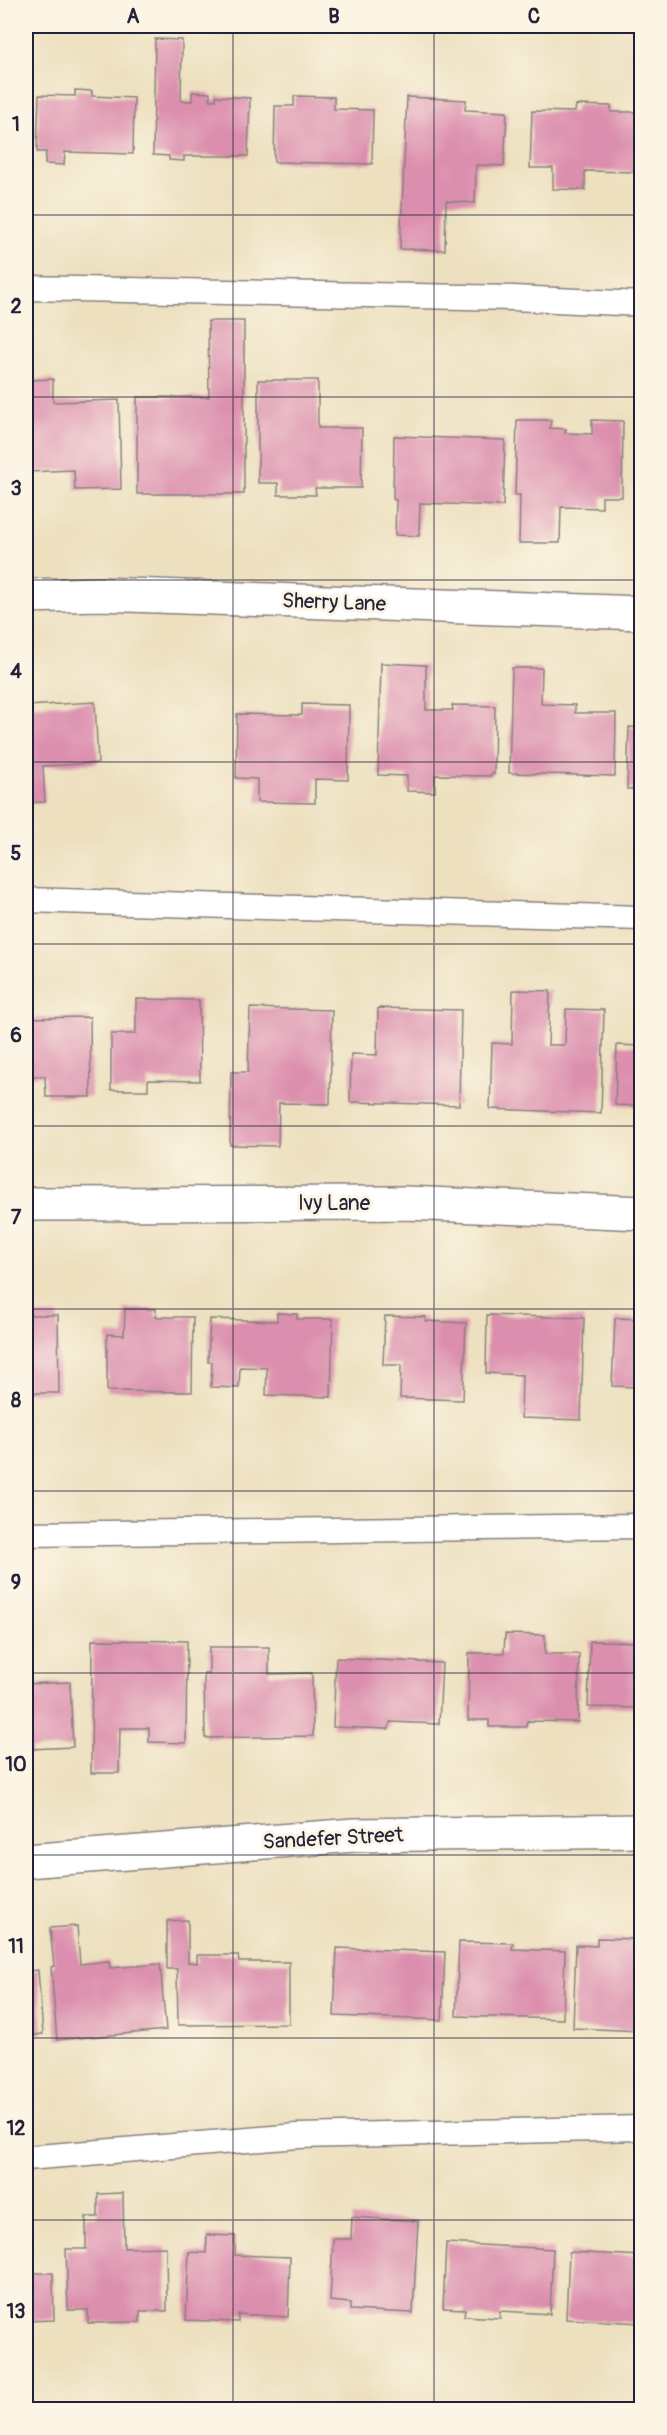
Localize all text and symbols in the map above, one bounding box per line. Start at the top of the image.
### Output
text: A [127,4,140,29]
text: B [328,4,340,29]
text: C [528,4,540,29]
text: 1 [12,112,20,137]
text: 2 [10,294,22,319]
text: 3 [10,476,22,501]
street label: Sherry Lane [281,587,387,618]
text: 4 [10,659,22,684]
text: 5 [11,841,22,866]
text: 6 [10,1023,22,1048]
street label: Ivy Lane [298,1190,371,1217]
text: 7 [11,1205,22,1230]
text: 8 [11,1388,21,1413]
text: 9 [11,1570,21,1595]
text: 10 [5,1752,27,1777]
street label: Sandefer Street [262,1821,405,1856]
text: 11 [8,1934,24,1959]
text: 12 [7,2116,26,2141]
text: 13 [7,2299,25,2324]

